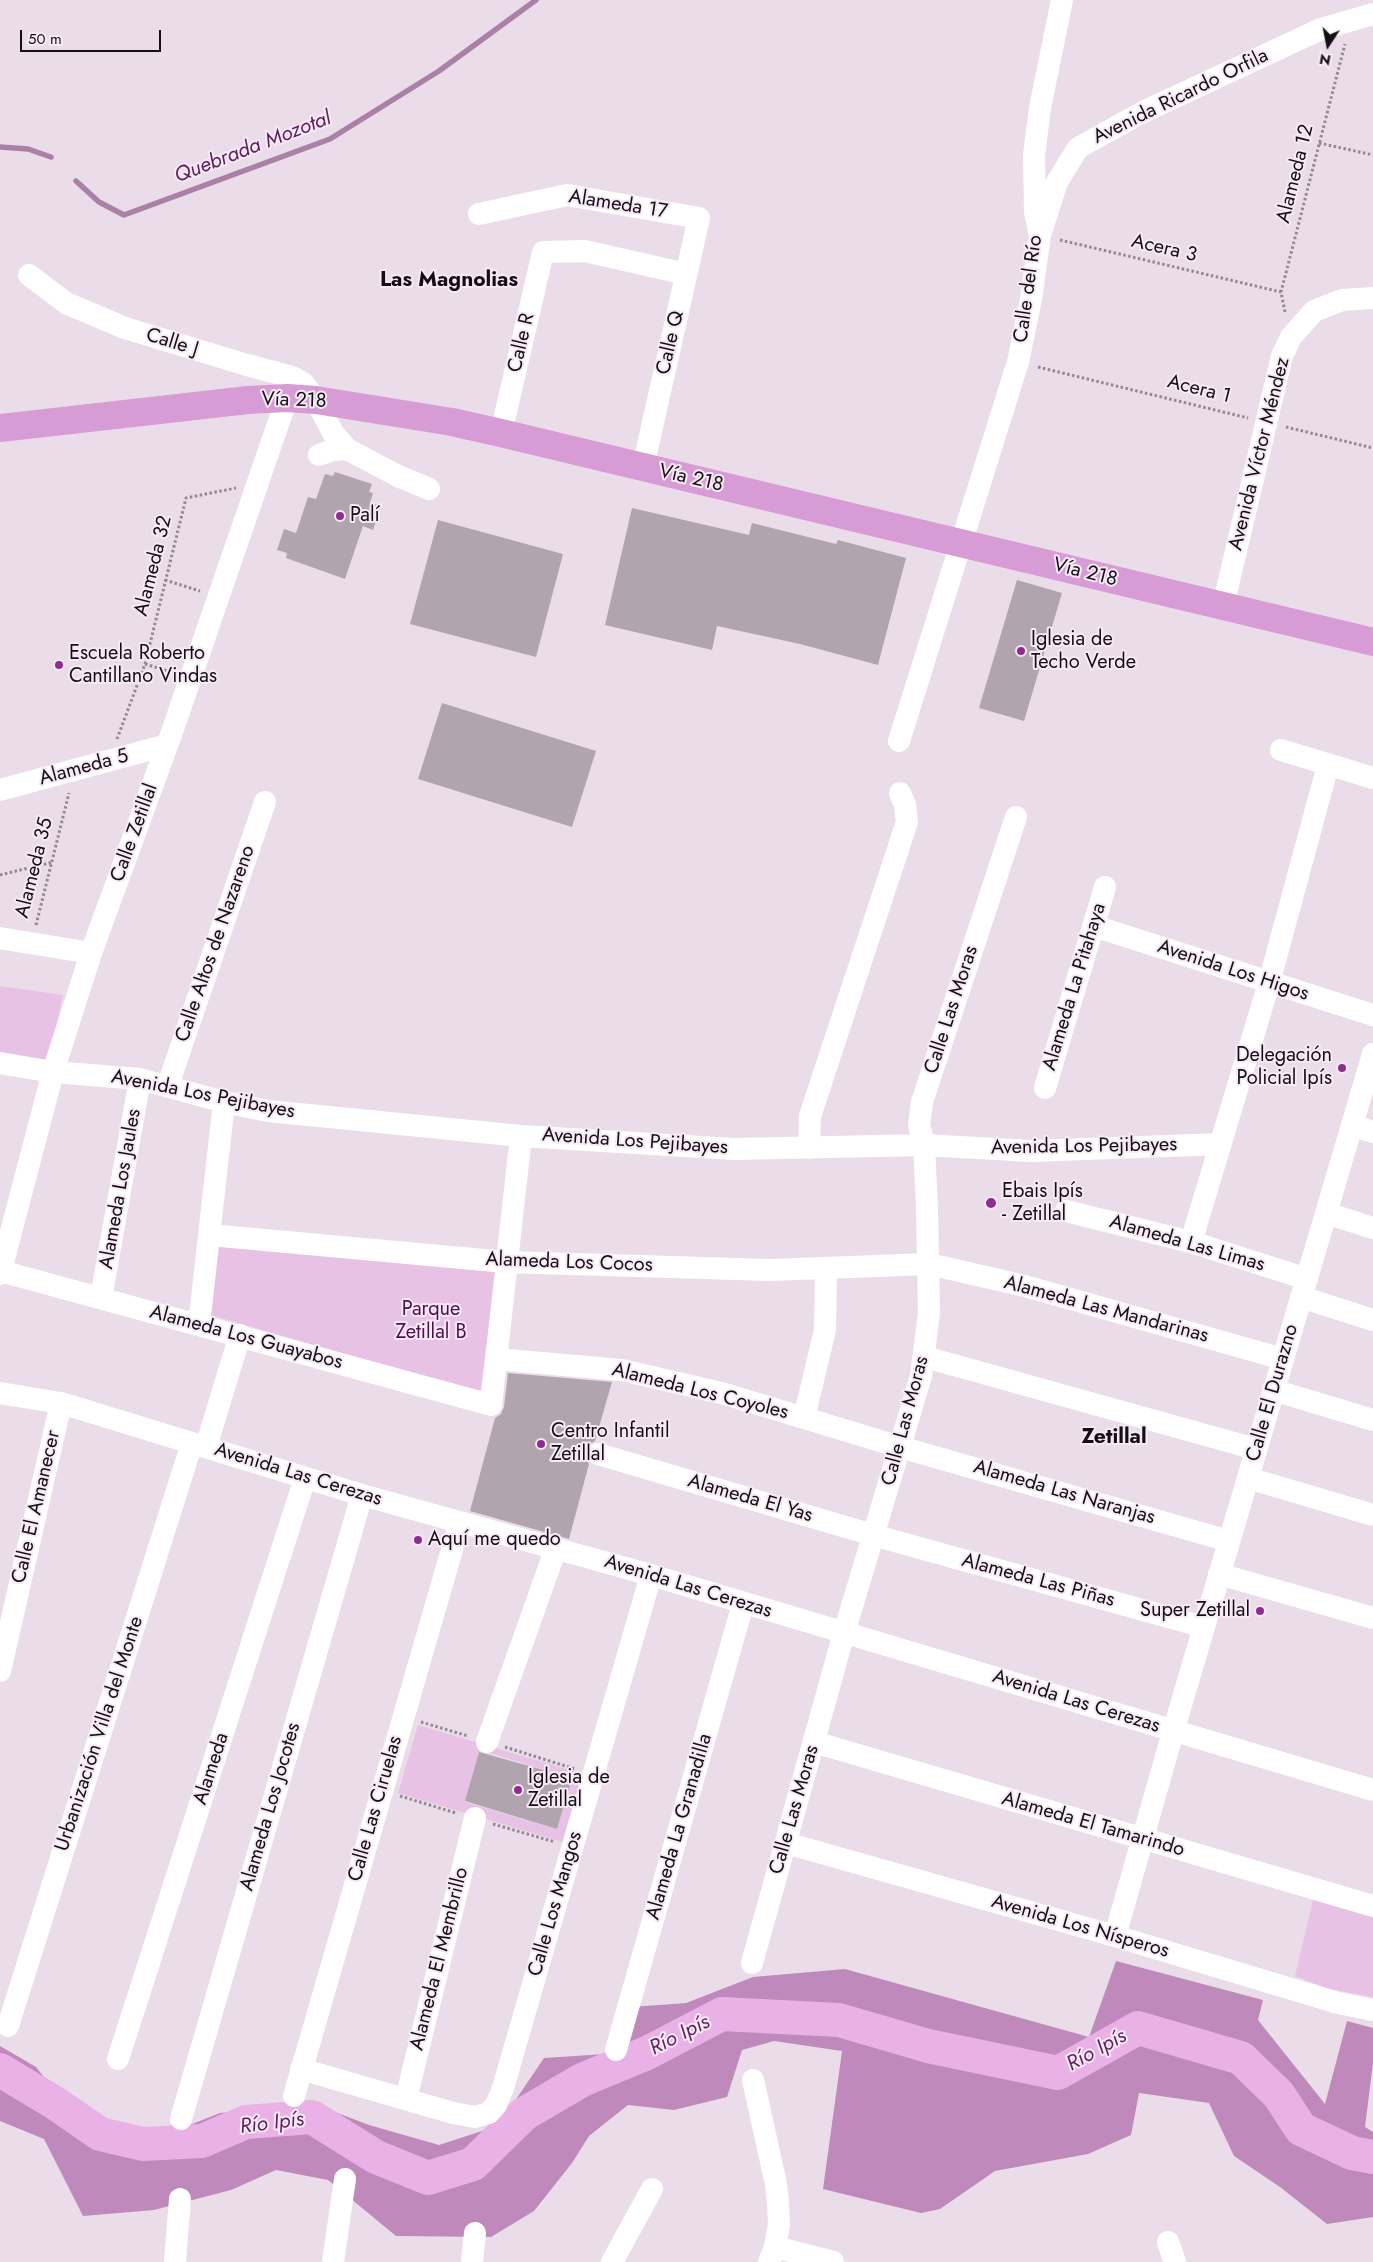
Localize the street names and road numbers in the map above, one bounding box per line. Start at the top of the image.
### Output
street label: Avenida Ricardo Orfila [1089,44,1273,150]
street label: Alameda 12 [1272,122,1320,226]
street label: Alameda 17 [567,185,669,225]
street label: Acera 3 [1129,230,1199,268]
street label: Calle del Río [1010,234,1048,344]
street label: Calle Q [652,309,690,377]
street label: Calle R [504,311,540,375]
street label: Calle J [143,324,201,362]
street label: Avenida Víctor Méndez [1224,355,1296,553]
street label: Acera 1 [1165,371,1233,409]
street label: Vía 218 [261,388,327,414]
street label: Vía 218 [656,460,726,498]
street label: Alameda 32 [130,513,178,619]
street label: Vía 218 [1050,553,1120,593]
street label: Alameda 5 [37,745,131,791]
street label: Calle Zetillal [106,781,164,885]
street label: Alameda 35 [11,815,59,921]
street label: Calle Altos de Nazareno [171,843,261,1045]
street label: Alameda La Pitahaya [1038,900,1112,1074]
street label: Avenida Los Higos [1154,935,1312,1007]
street label: Calle Las Moras [920,943,984,1077]
street label: Avenida Los Pejibayes [109,1065,297,1125]
street label: Alameda Los Jaules [95,1107,147,1271]
street label: Avenida Los Pejibayes [541,1124,729,1160]
street label: Avenida Los Pejibayes [991,1133,1177,1161]
street label: Alameda Las Limas [1107,1210,1267,1278]
street label: Alameda Los Cocos [485,1248,653,1278]
street label: Alameda Las Mandarinas [1001,1271,1211,1349]
street label: Alameda Los Guayabos [147,1301,345,1375]
street label: Calle El Durazno [1242,1322,1304,1464]
street label: Calle Las Moras [877,1354,935,1488]
street label: Alameda Los Coyoles [609,1358,791,1426]
street label: Calle El Amanecer [8,1428,66,1586]
street label: Avenida Las Cerezas [211,1438,385,1512]
street label: Alameda Las Naranjas [970,1456,1158,1530]
street label: Alameda El Yas [685,1470,815,1528]
street label: Alameda Las Piñas [959,1549,1117,1613]
street label: Avenida Las Cerezas [601,1550,775,1624]
street label: Urbanización Villa del Monte [51,1614,149,1854]
street label: Avenida Las Cerezas [989,1665,1163,1739]
street label: Alameda Los Jocotes [236,1720,306,1894]
street label: Alameda [189,1730,235,1808]
street label: Alameda La Granadilla [642,1731,718,1923]
street label: Calle Las Ciruelas [344,1733,408,1885]
street label: Calle Las Moras [765,1743,825,1877]
street label: Alameda El Tamarindo [999,1787,1187,1863]
street label: Calle Los Mangos [524,1829,588,1979]
street label: Alameda El Membrillo [406,1865,474,2053]
street label: Avenida Los Nísperos [988,1890,1172,1964]

